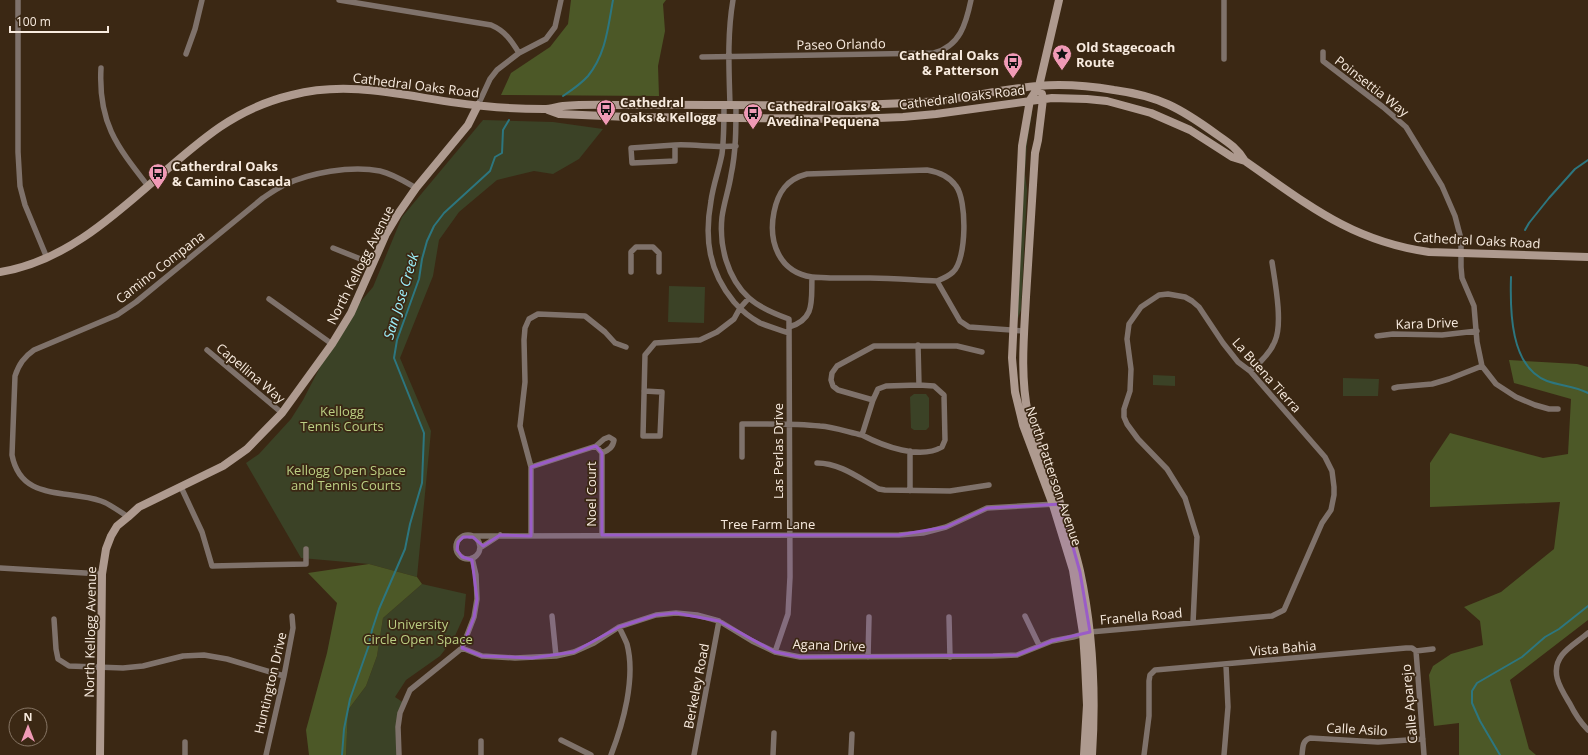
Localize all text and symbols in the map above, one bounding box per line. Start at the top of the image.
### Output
scale bar [10,8,108,34]
text: 100 m [16,13,51,30]
street label: Paseo Orlando [796,34,886,54]
place label: Old Stagecoach Route [1076,38,1175,71]
place icon: Old Stagecoach Route [1051,43,1073,71]
place label: Cathedral Oaks & Patterson [899,46,999,79]
bus stop icon: Cathedral Oaks & Patterson [1002,51,1024,79]
street label: Poinsettia Way [1331,51,1413,121]
street label: Cathedral Oaks Road [352,68,480,102]
street label: Cathedral Oaks Road [898,80,1026,114]
place label: Cathedral Oaks & Kellogg [620,93,717,126]
place label: Cathedral Oaks & Avedina Pequena [767,97,880,130]
bus stop icon: Cathedral Oaks & Kellogg [595,98,617,126]
bus stop icon: Cathedral Oaks & Avedina Pequena [742,102,764,130]
place label: Catherdral Oaks & Camino Cascada [172,157,291,190]
bus stop icon: Catherdral Oaks & Camino Cascada [147,162,169,190]
street label: North Kellogg Avenue [322,202,398,328]
street label: Camino Compana [112,227,208,307]
street label: Cathedral Oaks Road [1413,228,1541,252]
water label: San Jose Creek [378,249,423,341]
street label: Kara Drive [1395,313,1459,333]
street label: La Buena Tierra [1228,334,1306,416]
street label: Capellina Way [213,339,290,407]
park label: Kellogg Tennis Courts [300,402,384,435]
street label: Las Perlas Drive [769,403,787,499]
street label: North Patterson Avenue [1022,404,1086,548]
park label: Kellogg Open Space and Tennis Courts [286,461,406,494]
street label: Noel Court [582,461,600,527]
street label: Tree Farm Lane [721,515,815,533]
street label: North Kellogg Avenue [80,566,100,698]
street label: Franella Road [1099,603,1183,629]
park label: University Circle Open Space [363,615,473,648]
street label: Huntington Drive [250,630,290,736]
street label: Agana Drive [792,635,866,655]
street label: Vista Bahia [1249,636,1317,660]
street label: Berkeley Road [679,642,713,730]
street label: Calle Aparejo [1397,663,1421,745]
north arrow [8,707,48,747]
text: N [24,709,32,724]
street label: Calle Asilo [1326,718,1388,740]

